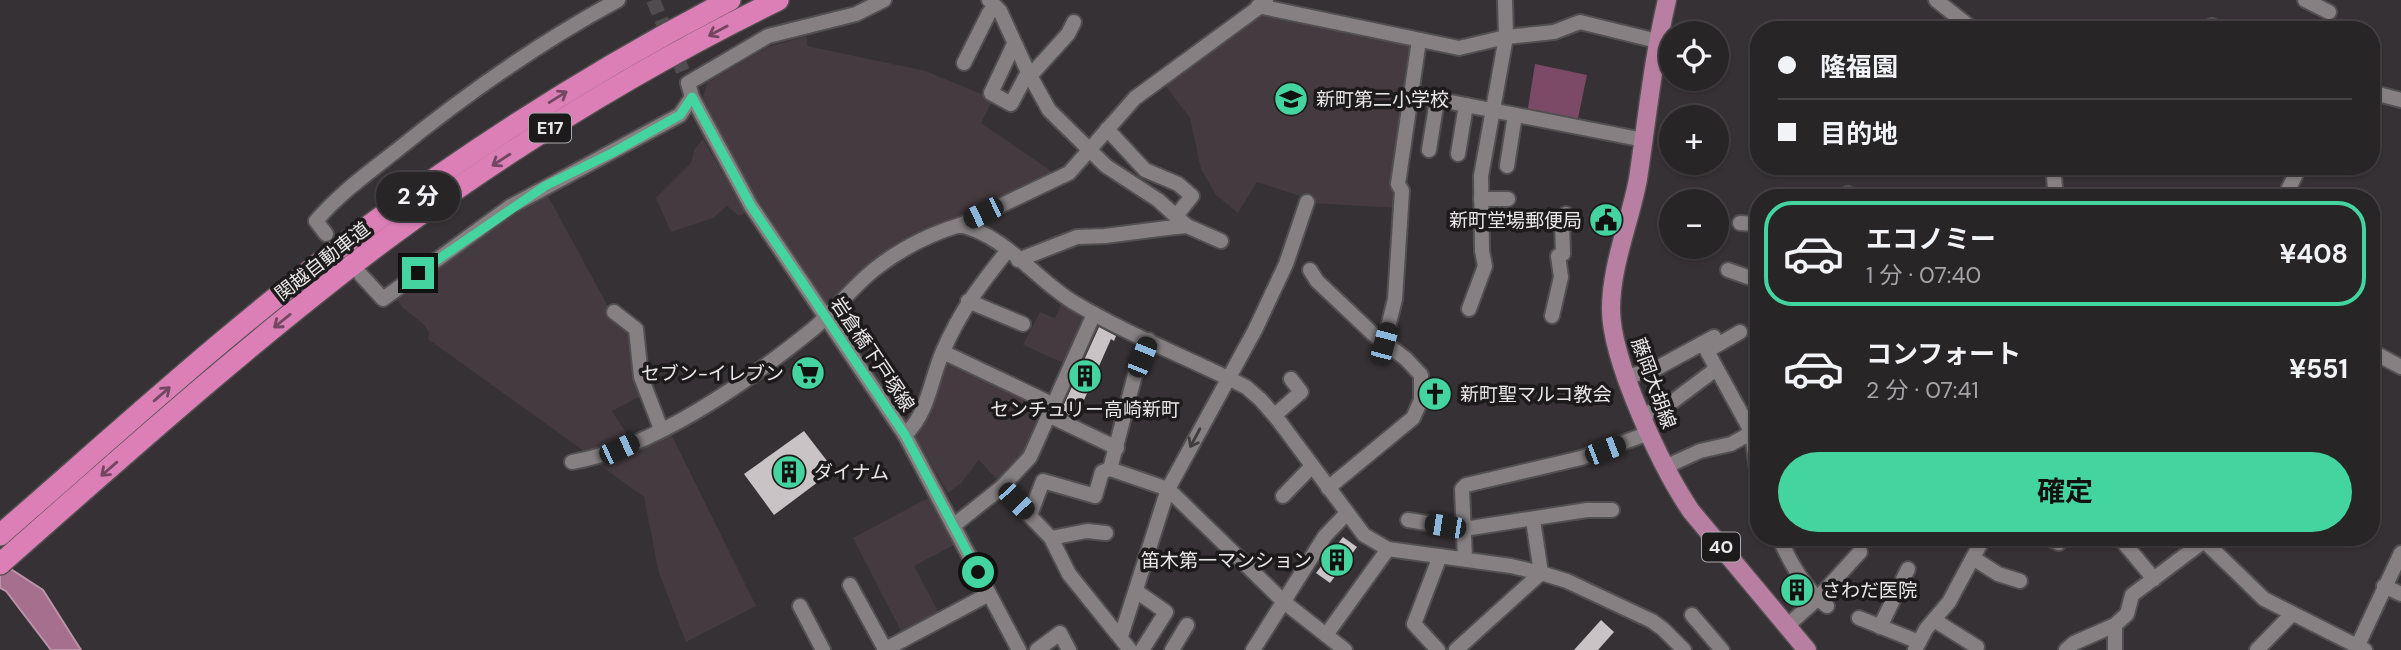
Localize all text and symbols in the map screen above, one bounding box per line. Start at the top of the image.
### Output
map controls [1659,21,1729,259]
button: locate [1659,21,1729,91]
one-way arrow [708,25,729,39]
text: 隆福園 [1820,50,1898,84]
school or university icon: 新町第二小学校 [1272,80,1310,118]
place label: 新町第二小学校 [1316,87,1449,112]
one-way arrow [547,90,567,104]
button: + [1659,105,1729,175]
road number: E17 [529,113,571,142]
text: 目的地 [1820,117,1898,151]
one-way arrow [492,153,511,167]
callout: 2 分 [376,172,460,220]
text: 2 分 [397,181,439,211]
button: − [1659,189,1729,259]
car [960,194,1007,232]
public building icon: 新町堂場郵便局 [1587,201,1625,239]
place label: 新町堂場郵便局 [1449,208,1582,233]
street label: 関越自動車道 [270,216,375,306]
icon: car [1782,222,1845,285]
text: エコノミー [1866,222,1996,256]
text: ¥408 [2279,237,2348,271]
route end [402,257,434,289]
text: 1 分 · 07:40 [1866,260,1981,290]
street label: 岩倉橋下戸塚線 [825,292,920,416]
one-way arrow [274,313,292,329]
car [1369,320,1400,366]
car [1125,334,1160,380]
street label: 藤岡大胡線 [1626,334,1682,432]
icon: car [1782,337,1845,400]
text: コンフォート [1866,337,2021,371]
text: ¥551 [2289,352,2348,386]
supermarket icon: セブン-イレブン [789,354,827,392]
building icon: センチュリー高崎新町 [1066,357,1104,395]
place label: セブン-イレブン [641,361,784,386]
church icon: 新町聖マルコ教会 [1416,375,1454,413]
text: 2 分 · 07:41 [1866,375,1979,405]
place label: 新町聖マルコ教会 [1460,382,1612,407]
one-way arrow [153,386,171,402]
place label: センチュリー高崎新町 [990,397,1180,422]
one-way arrow [1188,427,1202,448]
car [596,431,643,467]
car [1582,433,1629,467]
button: 確定 [1778,452,2352,532]
building icon: ダイナム [770,453,808,491]
place label: ダイナム [814,460,889,485]
one-way arrow [100,461,118,477]
car [994,479,1039,523]
car [1423,512,1468,540]
road number: 40 [1702,532,1740,562]
building icon: 笛木第一マンション [1318,541,1356,579]
place label: 笛木第一マンション [1141,548,1312,573]
route start [962,556,994,588]
building icon: さわだ医院 [1778,571,1816,609]
place label: さわだ医院 [1822,578,1917,603]

